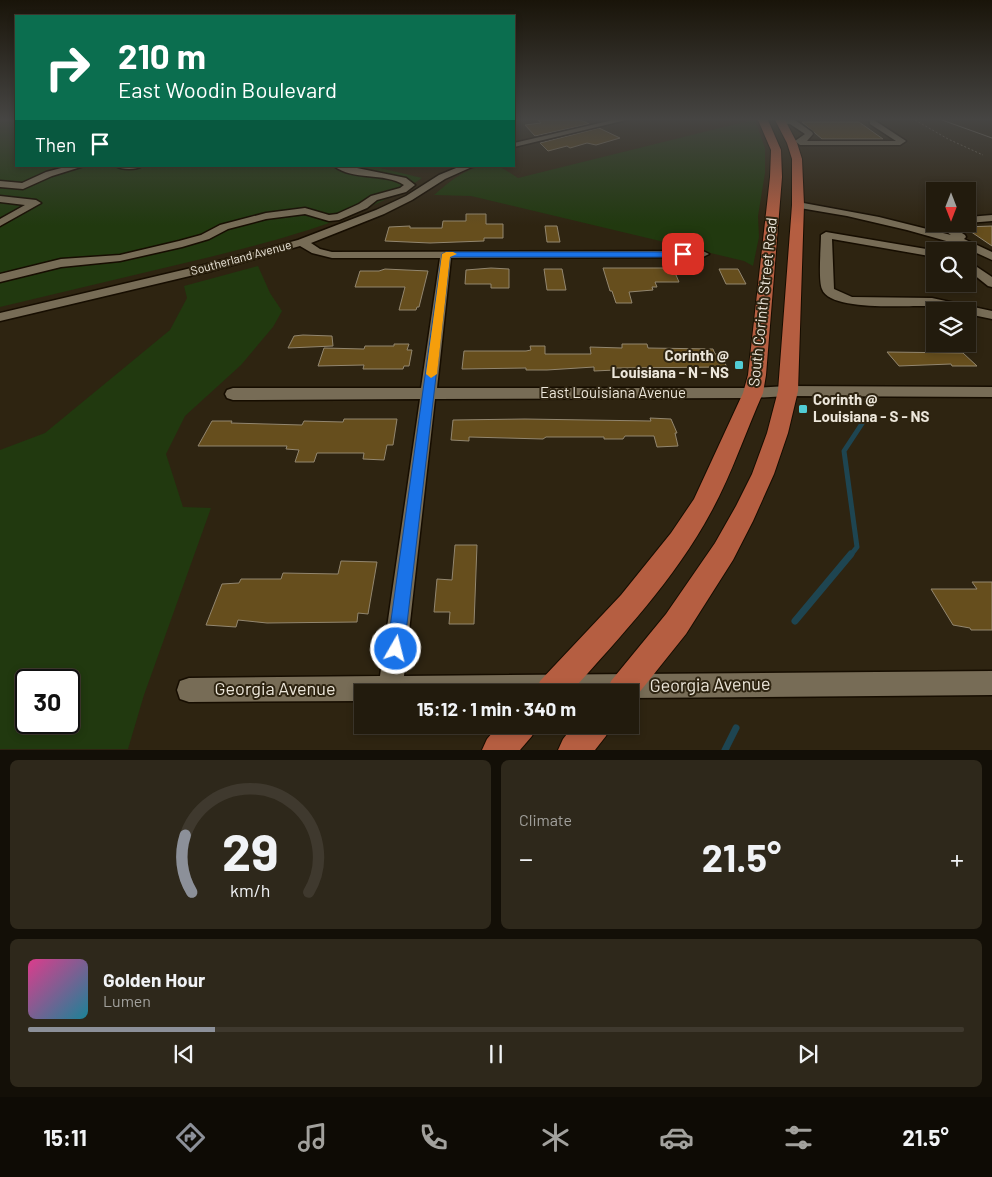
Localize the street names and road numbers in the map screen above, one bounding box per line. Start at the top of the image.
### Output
street label: South Corinth Street Road [744,217,780,387]
street label: Southerland Avenue [189,237,293,277]
street label: East Louisiana Avenue [540,383,686,401]
street label: Georgia Avenue [649,672,771,696]
street label: Georgia Avenue [215,677,335,699]

